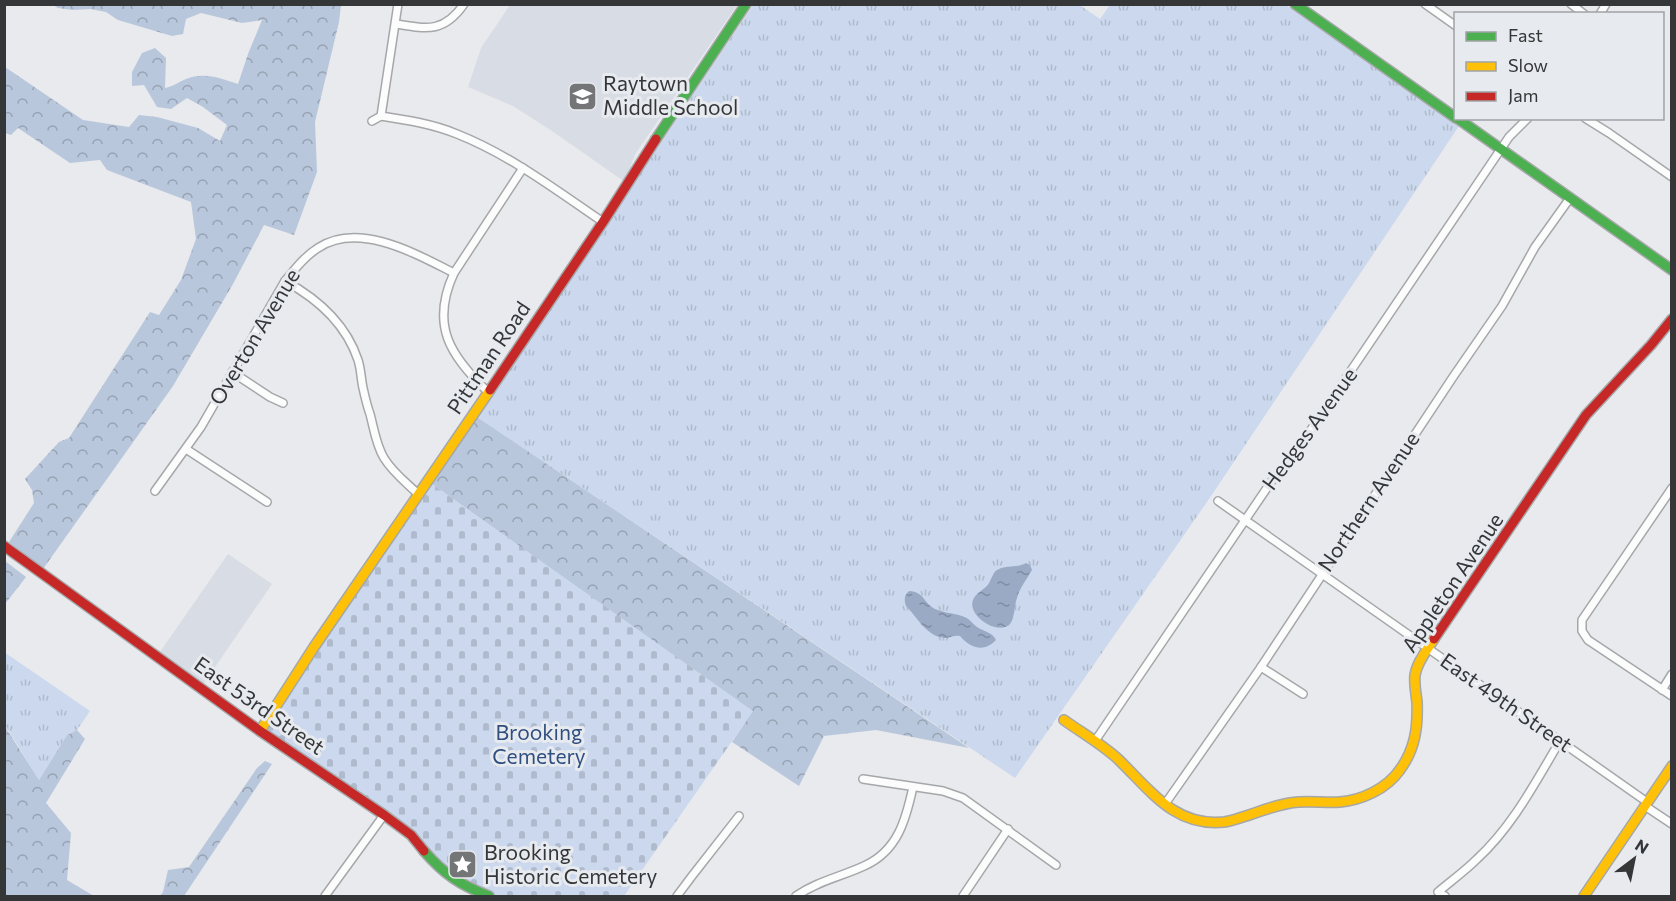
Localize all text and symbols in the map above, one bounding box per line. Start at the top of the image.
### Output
legend [1454,12,1664,120]
text: Fast [1508,24,1543,46]
text: Slow [1508,54,1548,76]
place label: Raytown Middle School [603,70,738,119]
school or university icon: Raytown Middle School [566,80,598,112]
text: Jam [1508,84,1538,106]
street label: Overton Avenue [203,264,304,409]
street label: Pittman Road [441,296,535,418]
street label: Hedges Avenue [1256,362,1361,494]
street label: Northern Avenue [1312,427,1424,576]
street label: Appleton Avenue [1396,508,1508,657]
street label: East 49th Street [1436,647,1577,756]
street label: East 53rd Street [190,651,330,759]
park label: Brooking Cemetery [492,719,586,768]
north arrow [1604,829,1664,889]
text: N [1632,835,1652,857]
place label: Brooking Historic Cemetery [484,839,657,888]
place icon: Brooking Historic Cemetery [447,849,479,881]

